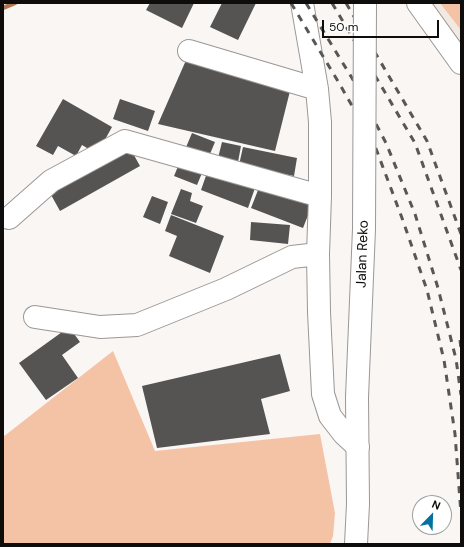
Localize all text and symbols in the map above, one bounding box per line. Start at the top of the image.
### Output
scale bar [324,12,441,38]
text: 50 m [329,19,358,35]
street label: Jalan Reko [353,220,373,288]
north arrow [412,495,452,535]
text: N [430,497,443,513]

